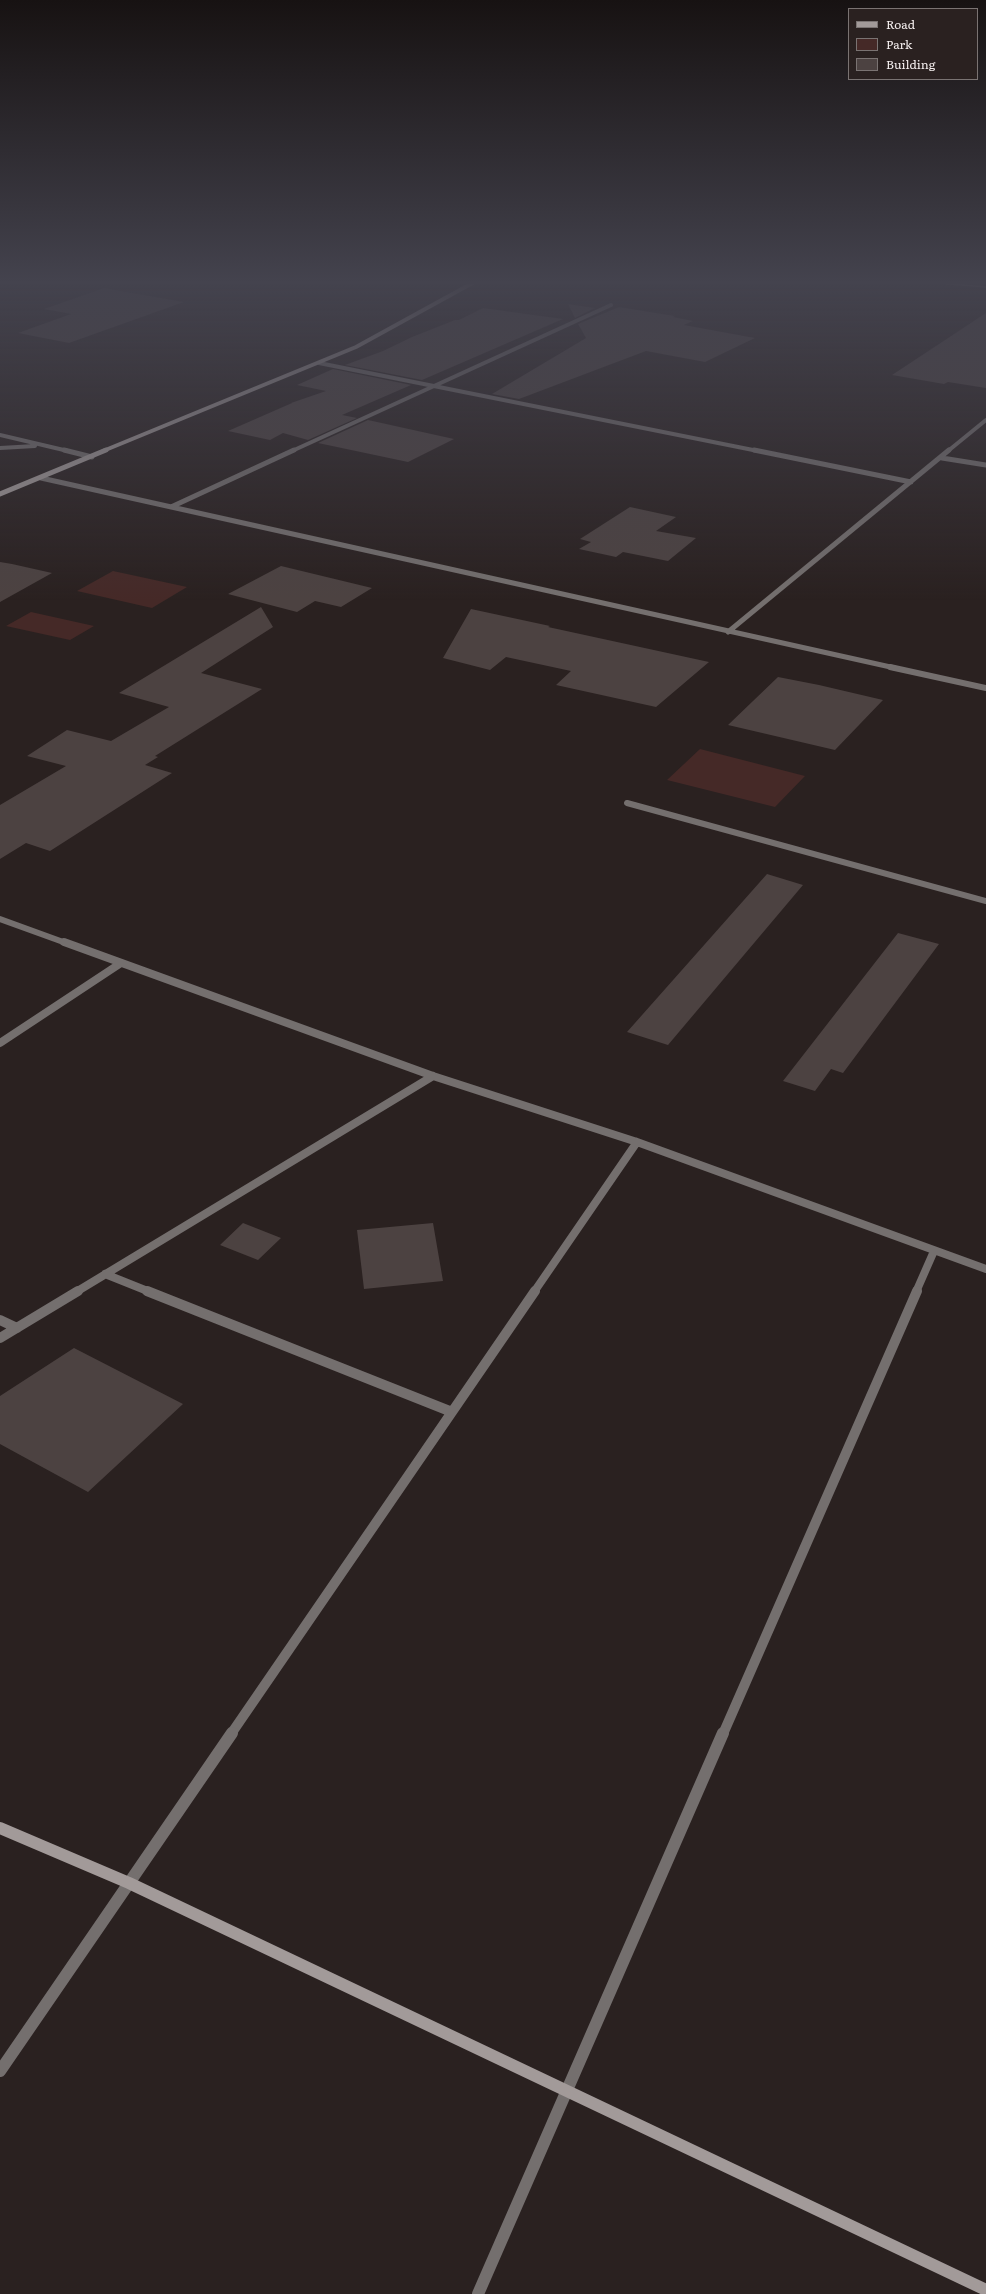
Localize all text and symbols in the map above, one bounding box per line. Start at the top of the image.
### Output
legend [848,8,978,80]
text: Road [886,15,915,33]
text: Park [886,35,912,53]
text: Building [886,55,935,73]

